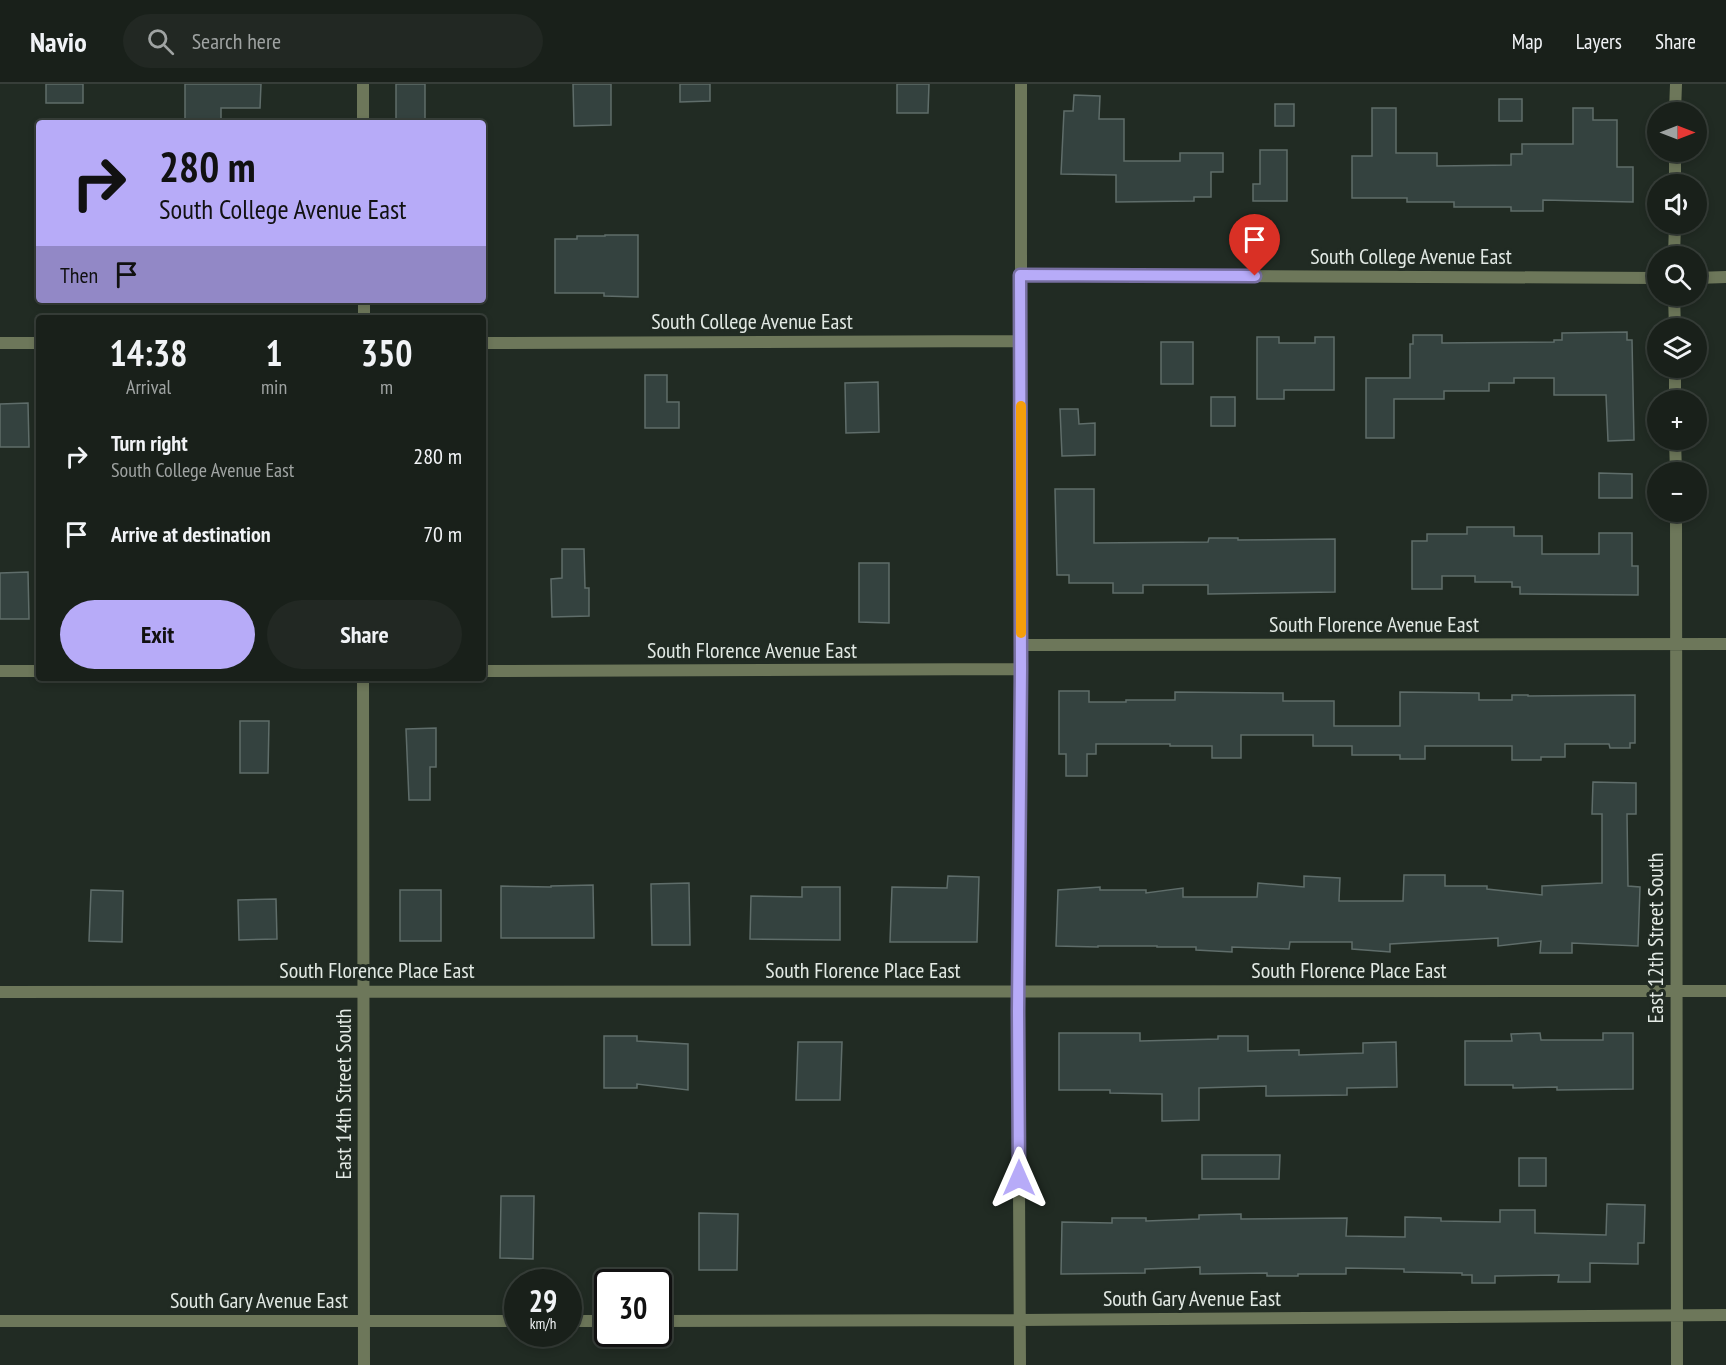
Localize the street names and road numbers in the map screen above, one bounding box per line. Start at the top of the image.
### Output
street label: South College Avenue East [1310,242,1512,270]
street label: South College Avenue East [651,307,853,335]
street label: South Florence Avenue East [1269,610,1479,638]
street label: South Florence Avenue East [647,636,857,664]
street label: East 12th Street South [1641,853,1669,1024]
street label: South Florence Place East [279,956,475,984]
street label: South Florence Place East [765,956,961,984]
street label: South Florence Place East [1251,956,1447,984]
street label: East 14th Street South [329,1009,357,1180]
street label: South Gary Avenue East [1103,1284,1281,1312]
street label: South Gary Avenue East [170,1286,348,1314]

